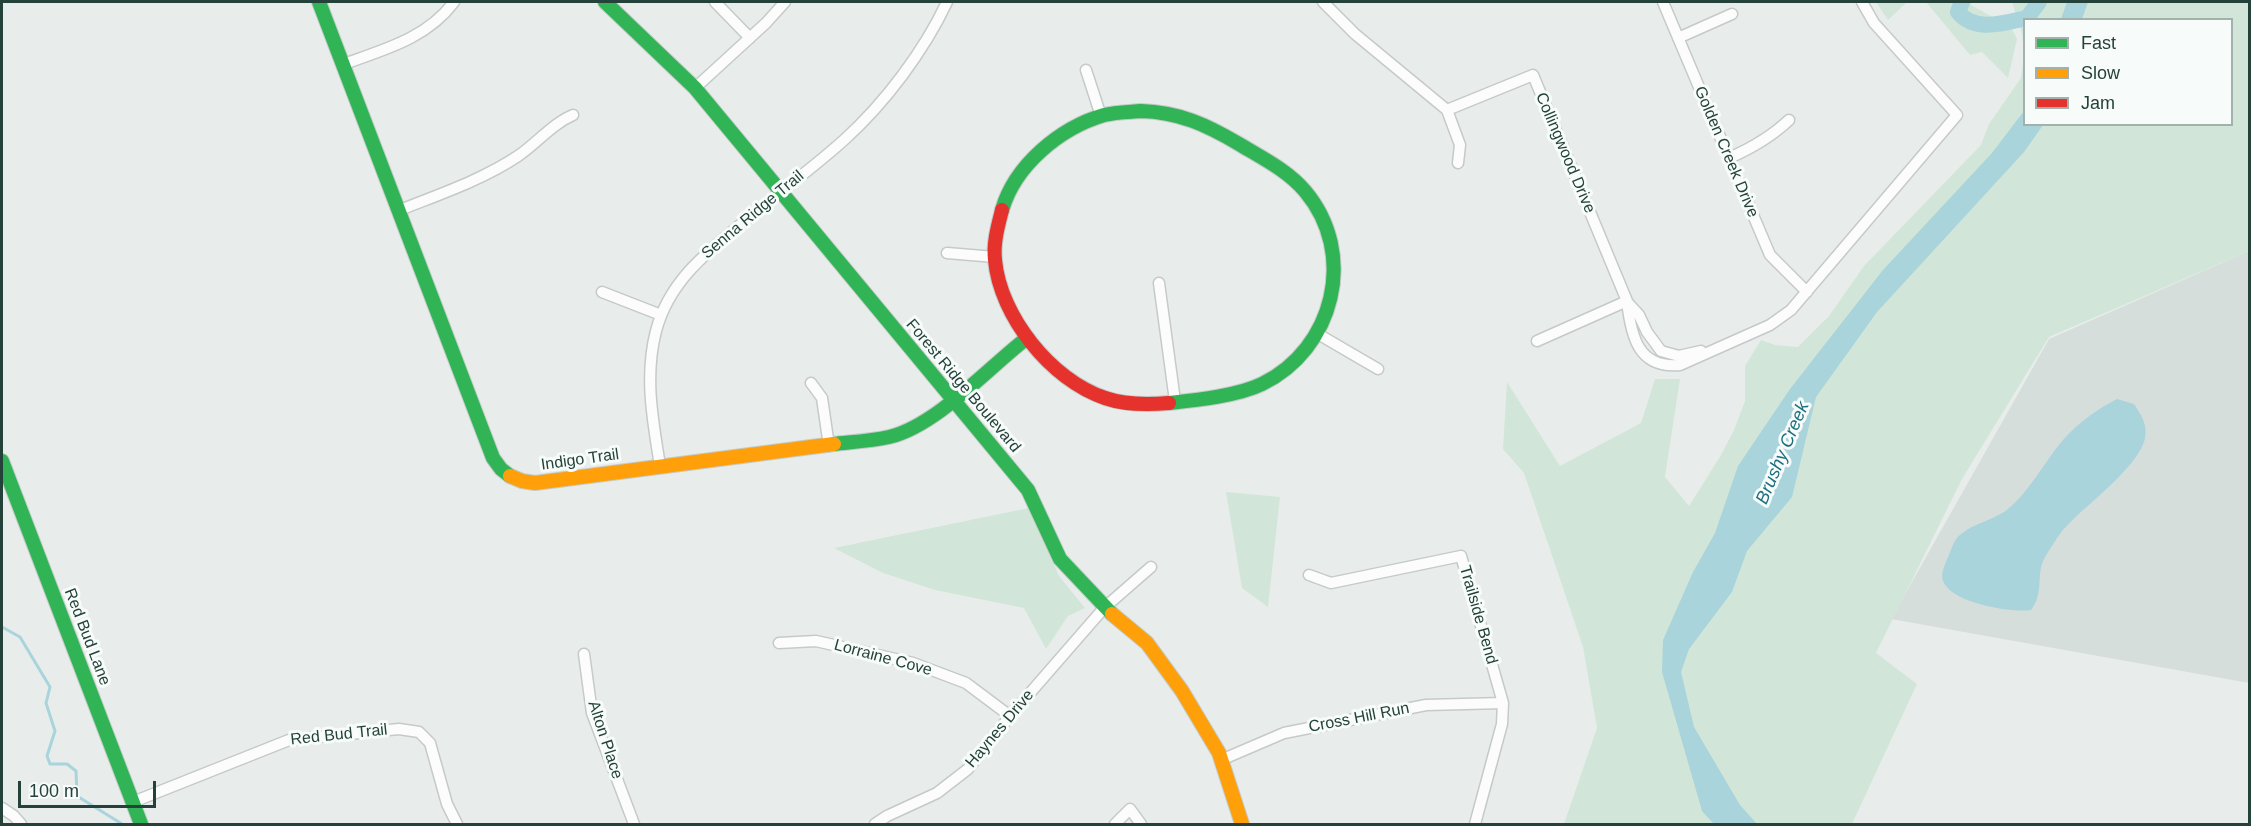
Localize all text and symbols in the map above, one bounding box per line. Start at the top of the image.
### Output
legend [2023,18,2233,126]
text: Fast [2081,33,2116,53]
text: Slow [2081,63,2120,83]
street label: Golden Creek Drive [1690,84,1762,220]
street label: Collingwood Drive [1531,90,1599,216]
text: Jam [2081,93,2115,113]
street label: Senna Ridge Trail [698,167,808,263]
street label: Forest Ridge Boulevard [902,315,1024,457]
water label: Brushy Creek [1752,399,1814,507]
street label: Indigo Trail [540,445,620,475]
street label: Trailside Bend [1455,563,1501,667]
street label: Red Bud Lane [60,586,114,688]
street label: Lorraine Cove [832,636,934,680]
street label: Haynes Drive [962,686,1038,772]
street label: Alton Place [583,699,627,781]
street label: Cross Hill Run [1307,699,1411,737]
street label: Red Bud Trail [290,720,388,750]
scale bar [21,769,159,807]
text: 100 m [29,781,79,801]

